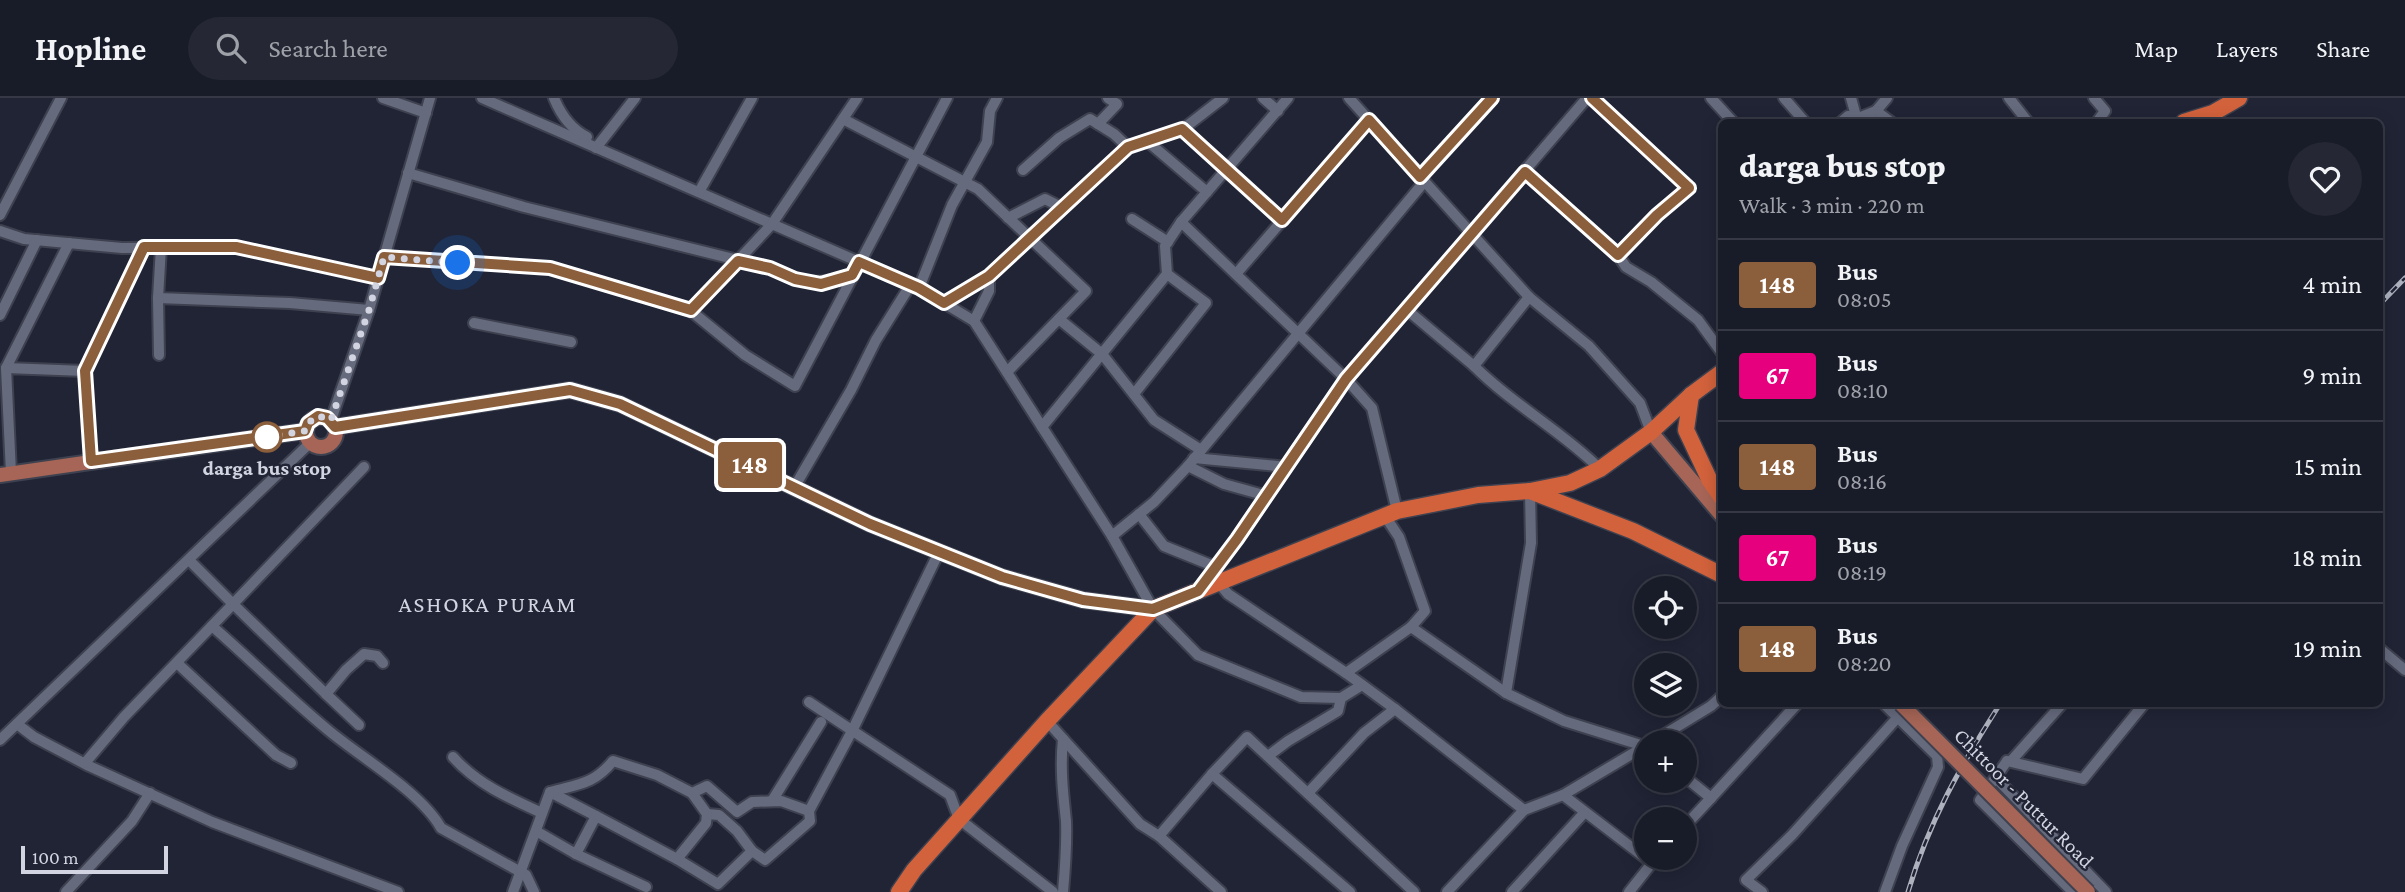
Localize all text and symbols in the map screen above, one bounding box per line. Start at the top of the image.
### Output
search box [188,17,678,80]
icon: search [212,29,250,67]
text: Hopline [35,30,146,67]
text: Search here [268,34,388,63]
text: Map [2134,35,2178,62]
text: Layers [2216,35,2278,62]
text: Share [2316,35,2370,62]
button: heart [2288,142,2362,216]
text: darga bus stop [1739,147,1946,184]
text: Walk · 3 min · 220 m [1739,192,1925,218]
your location [440,245,475,280]
text: Bus [1837,257,1878,286]
text: 4 min [2302,270,2362,299]
text: 148 [1760,271,1795,298]
text: 08:05 [1837,286,1892,312]
text: Bus [1837,348,1878,377]
text: 9 min [2302,361,2362,390]
text: 67 [1766,362,1789,389]
text: 08:10 [1837,377,1888,403]
marker: darga bus stop [252,422,282,452]
text: Bus [1837,439,1878,468]
line badge: 148 [710,442,790,488]
text: 148 [732,451,768,478]
text: 15 min [2295,452,2362,481]
text: 148 [1760,453,1795,480]
place label: darga bus stop [203,456,331,480]
text: 08:16 [1837,468,1887,494]
text: Bus [1837,530,1878,559]
text: 18 min [2293,543,2362,572]
text: 67 [1766,544,1789,571]
text: 08:19 [1837,559,1887,585]
map controls [1634,576,1697,870]
button: locate [1634,576,1697,639]
district label: ASHOKA PURAM [398,591,578,617]
text: Bus [1837,621,1878,650]
text: 19 min [2294,634,2362,663]
text: 148 [1760,635,1795,662]
text: 08:20 [1837,650,1892,676]
button: layers [1634,653,1697,716]
street label: Chittoor - Puttur Road [1949,723,2099,873]
button: + [1634,730,1697,793]
button: − [1634,807,1697,870]
scale bar [21,843,168,875]
text: 100 m [32,847,79,868]

